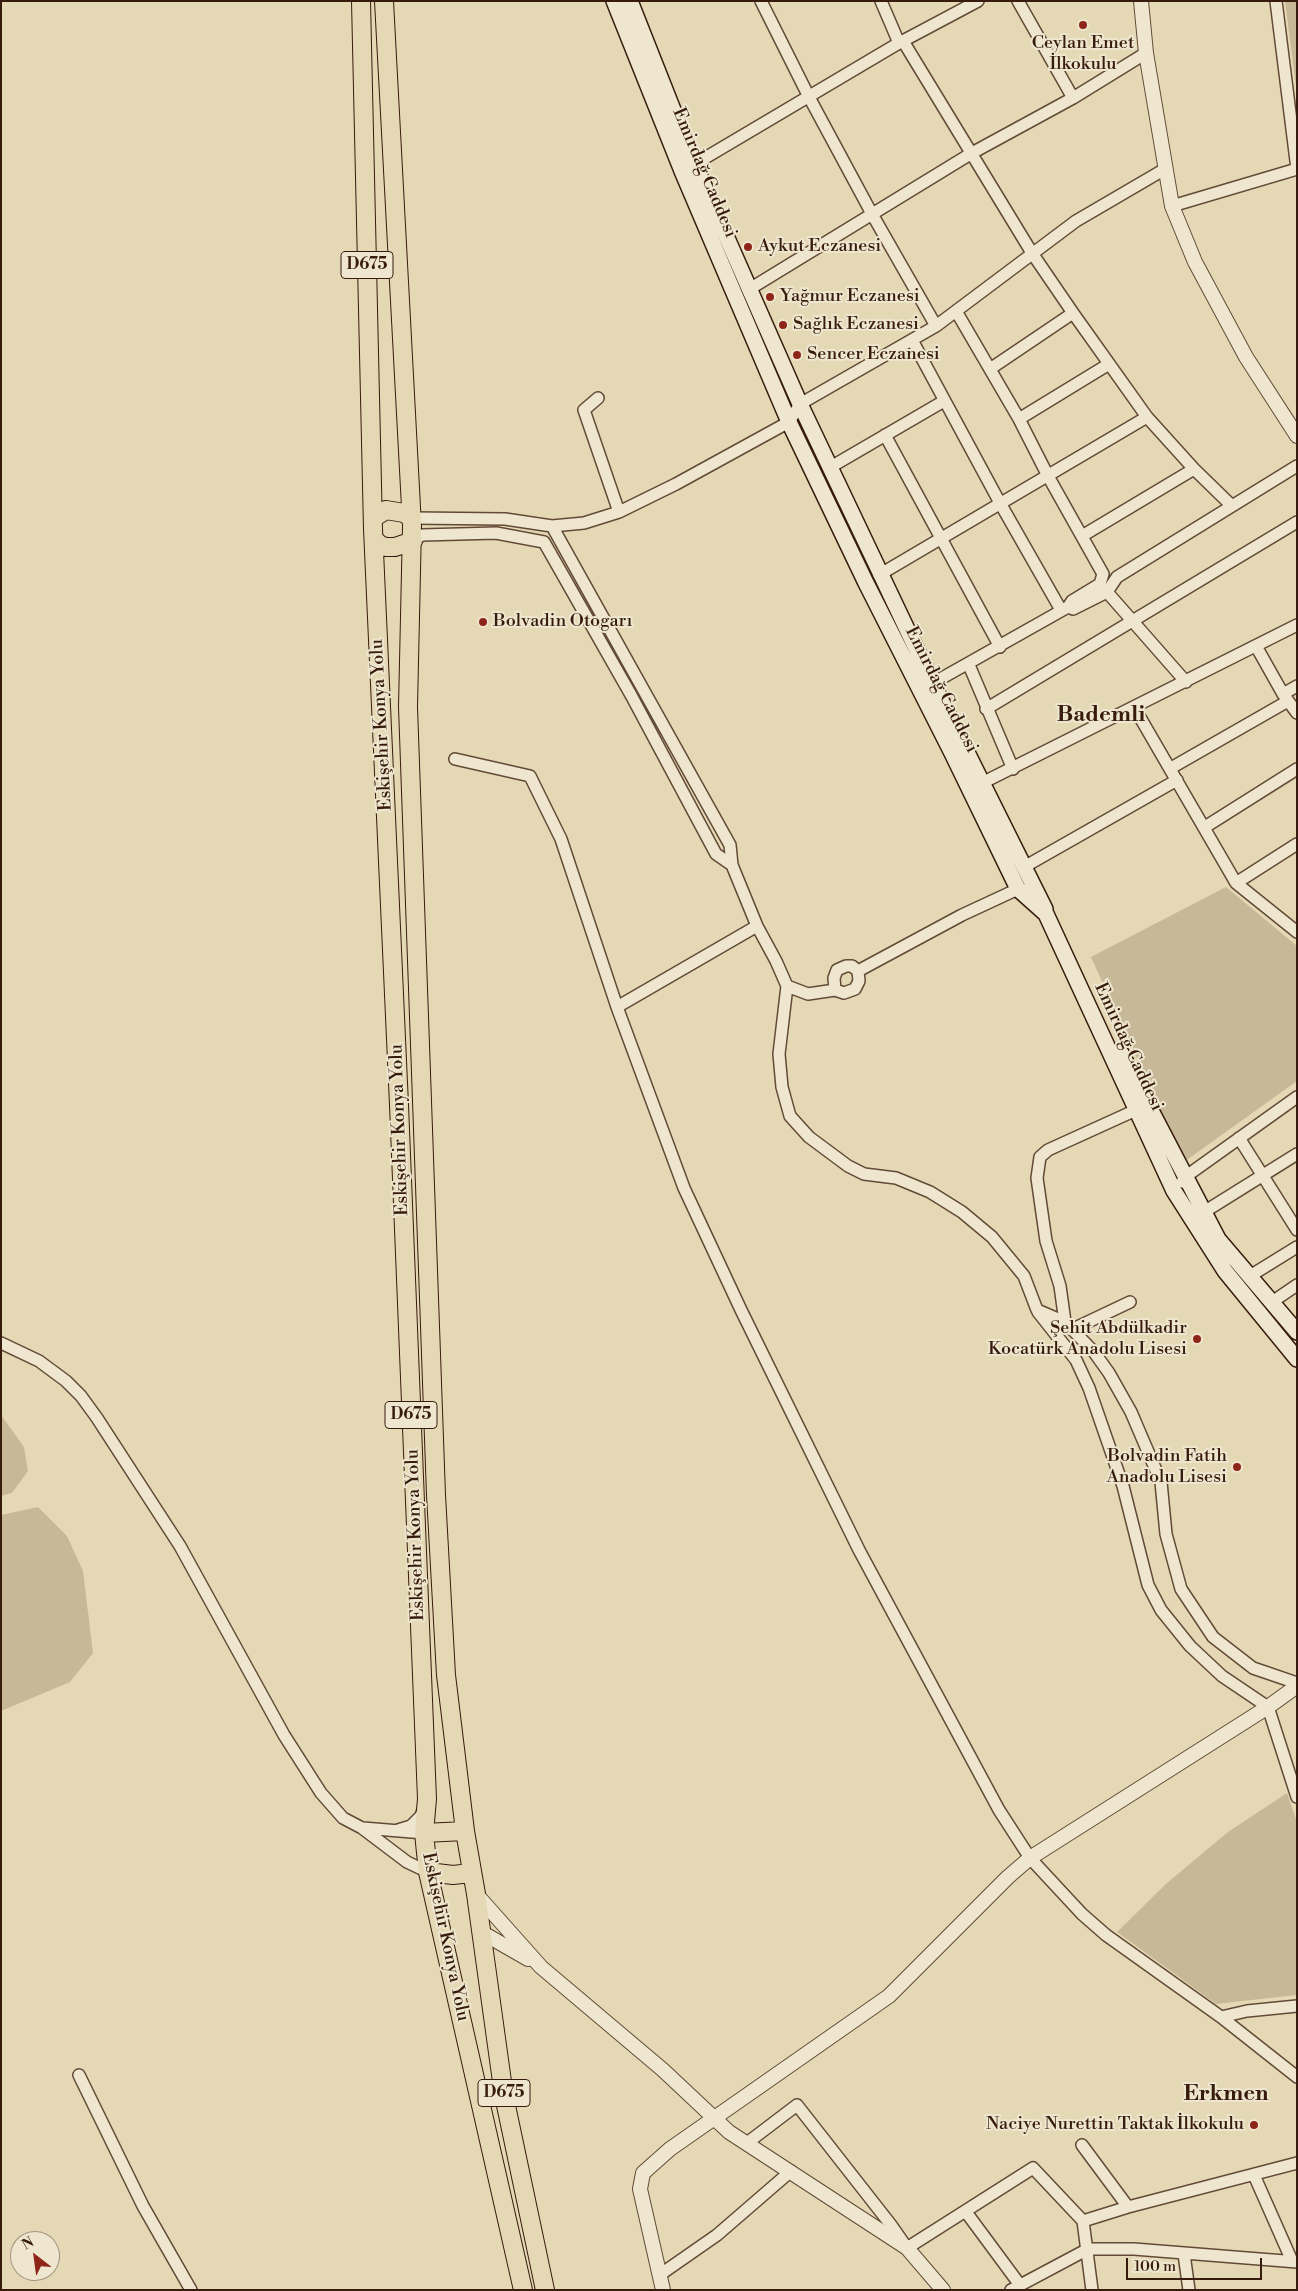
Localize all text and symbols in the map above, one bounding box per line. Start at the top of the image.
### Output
marker: Ceylan Emet İlkokulu [1077,19,1089,31]
place label: Ceylan Emet İlkokulu [1032,33,1134,76]
street label: Emirdağ Caddesi [667,105,741,241]
place label: Aykut Eczanesi [758,236,881,258]
marker: Aykut Eczanesi [742,241,754,253]
road number: D675 [341,252,393,278]
place label: Yağmur Eczanesi [780,286,920,308]
marker: Yağmur Eczanesi [764,291,776,303]
place label: Sağlık Eczanesi [793,314,919,336]
marker: Sağlık Eczanesi [777,319,789,331]
place label: Sencer Eczanesi [807,344,940,366]
marker: Sencer Eczanesi [791,349,803,361]
place label: Bolvadin Otogarı [493,611,632,633]
marker: Bolvadin Otogarı [477,616,489,628]
street label: Emirdağ Caddesi [900,623,982,757]
street label: Eskişehir Konya Yolu [367,638,397,812]
district label: Bademli [1057,703,1145,729]
street label: Emirdağ Caddesi [1089,979,1167,1115]
street label: Eskişehir Konya Yolu [386,1044,414,1216]
place label: Şehit Abdülkadir Kocatürk Anadolu Lisesi [988,1318,1187,1360]
marker: Şehit Abdülkadir Kocatürk Anadolu Lisesi [1191,1333,1203,1345]
road number: D675 [385,1402,437,1428]
place label: Bolvadin Fatih Anadolu Lisesi [1107,1446,1227,1488]
street label: Eskişehir Konya Yolu [402,1449,430,1621]
marker: Bolvadin Fatih Anadolu Lisesi [1231,1461,1243,1473]
street label: Eskişehir Konya Yolu [417,1851,473,2023]
road number: D675 [478,2080,530,2106]
district label: Erkmen [1184,2082,1268,2108]
place label: Naciye Nurettin Taktak İlkokulu [986,2114,1244,2136]
marker: Naciye Nurettin Taktak İlkokulu [1248,2119,1260,2131]
north arrow [10,2231,60,2281]
text: N [19,2233,37,2254]
scale bar [1128,2248,1264,2280]
text: 100 m [1134,2257,1176,2276]

